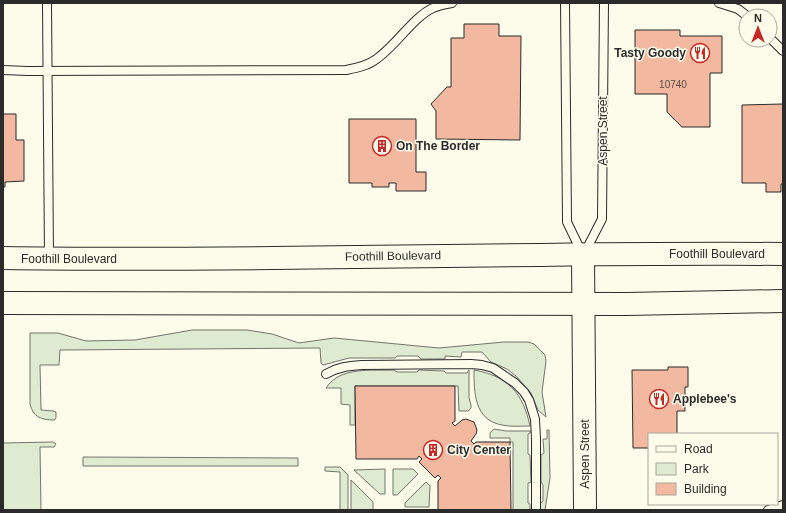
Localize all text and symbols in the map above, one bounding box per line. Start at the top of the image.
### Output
north arrow [738,8,778,48]
text: N [754,12,762,24]
restaurant icon: Tasty Goody [689,42,711,64]
place label: Tasty Goody [614,46,686,60]
house number: 10740 [659,79,687,90]
street label: Aspen Street [596,96,610,166]
building icon: On The Border [371,135,393,157]
place label: On The Border [396,139,480,153]
street label: Foothill Boulevard [669,247,765,261]
street label: Foothill Boulevard [345,248,441,264]
street label: Foothill Boulevard [21,252,117,266]
restaurant icon: Applebee's [648,388,670,410]
place label: Applebee's [673,392,737,406]
street label: Aspen Street [578,419,592,489]
legend [648,433,778,505]
building icon: City Center [422,439,444,461]
text: Road [684,442,713,456]
place label: City Center [447,443,511,457]
text: Park [684,462,710,476]
text: Building [684,482,727,496]

